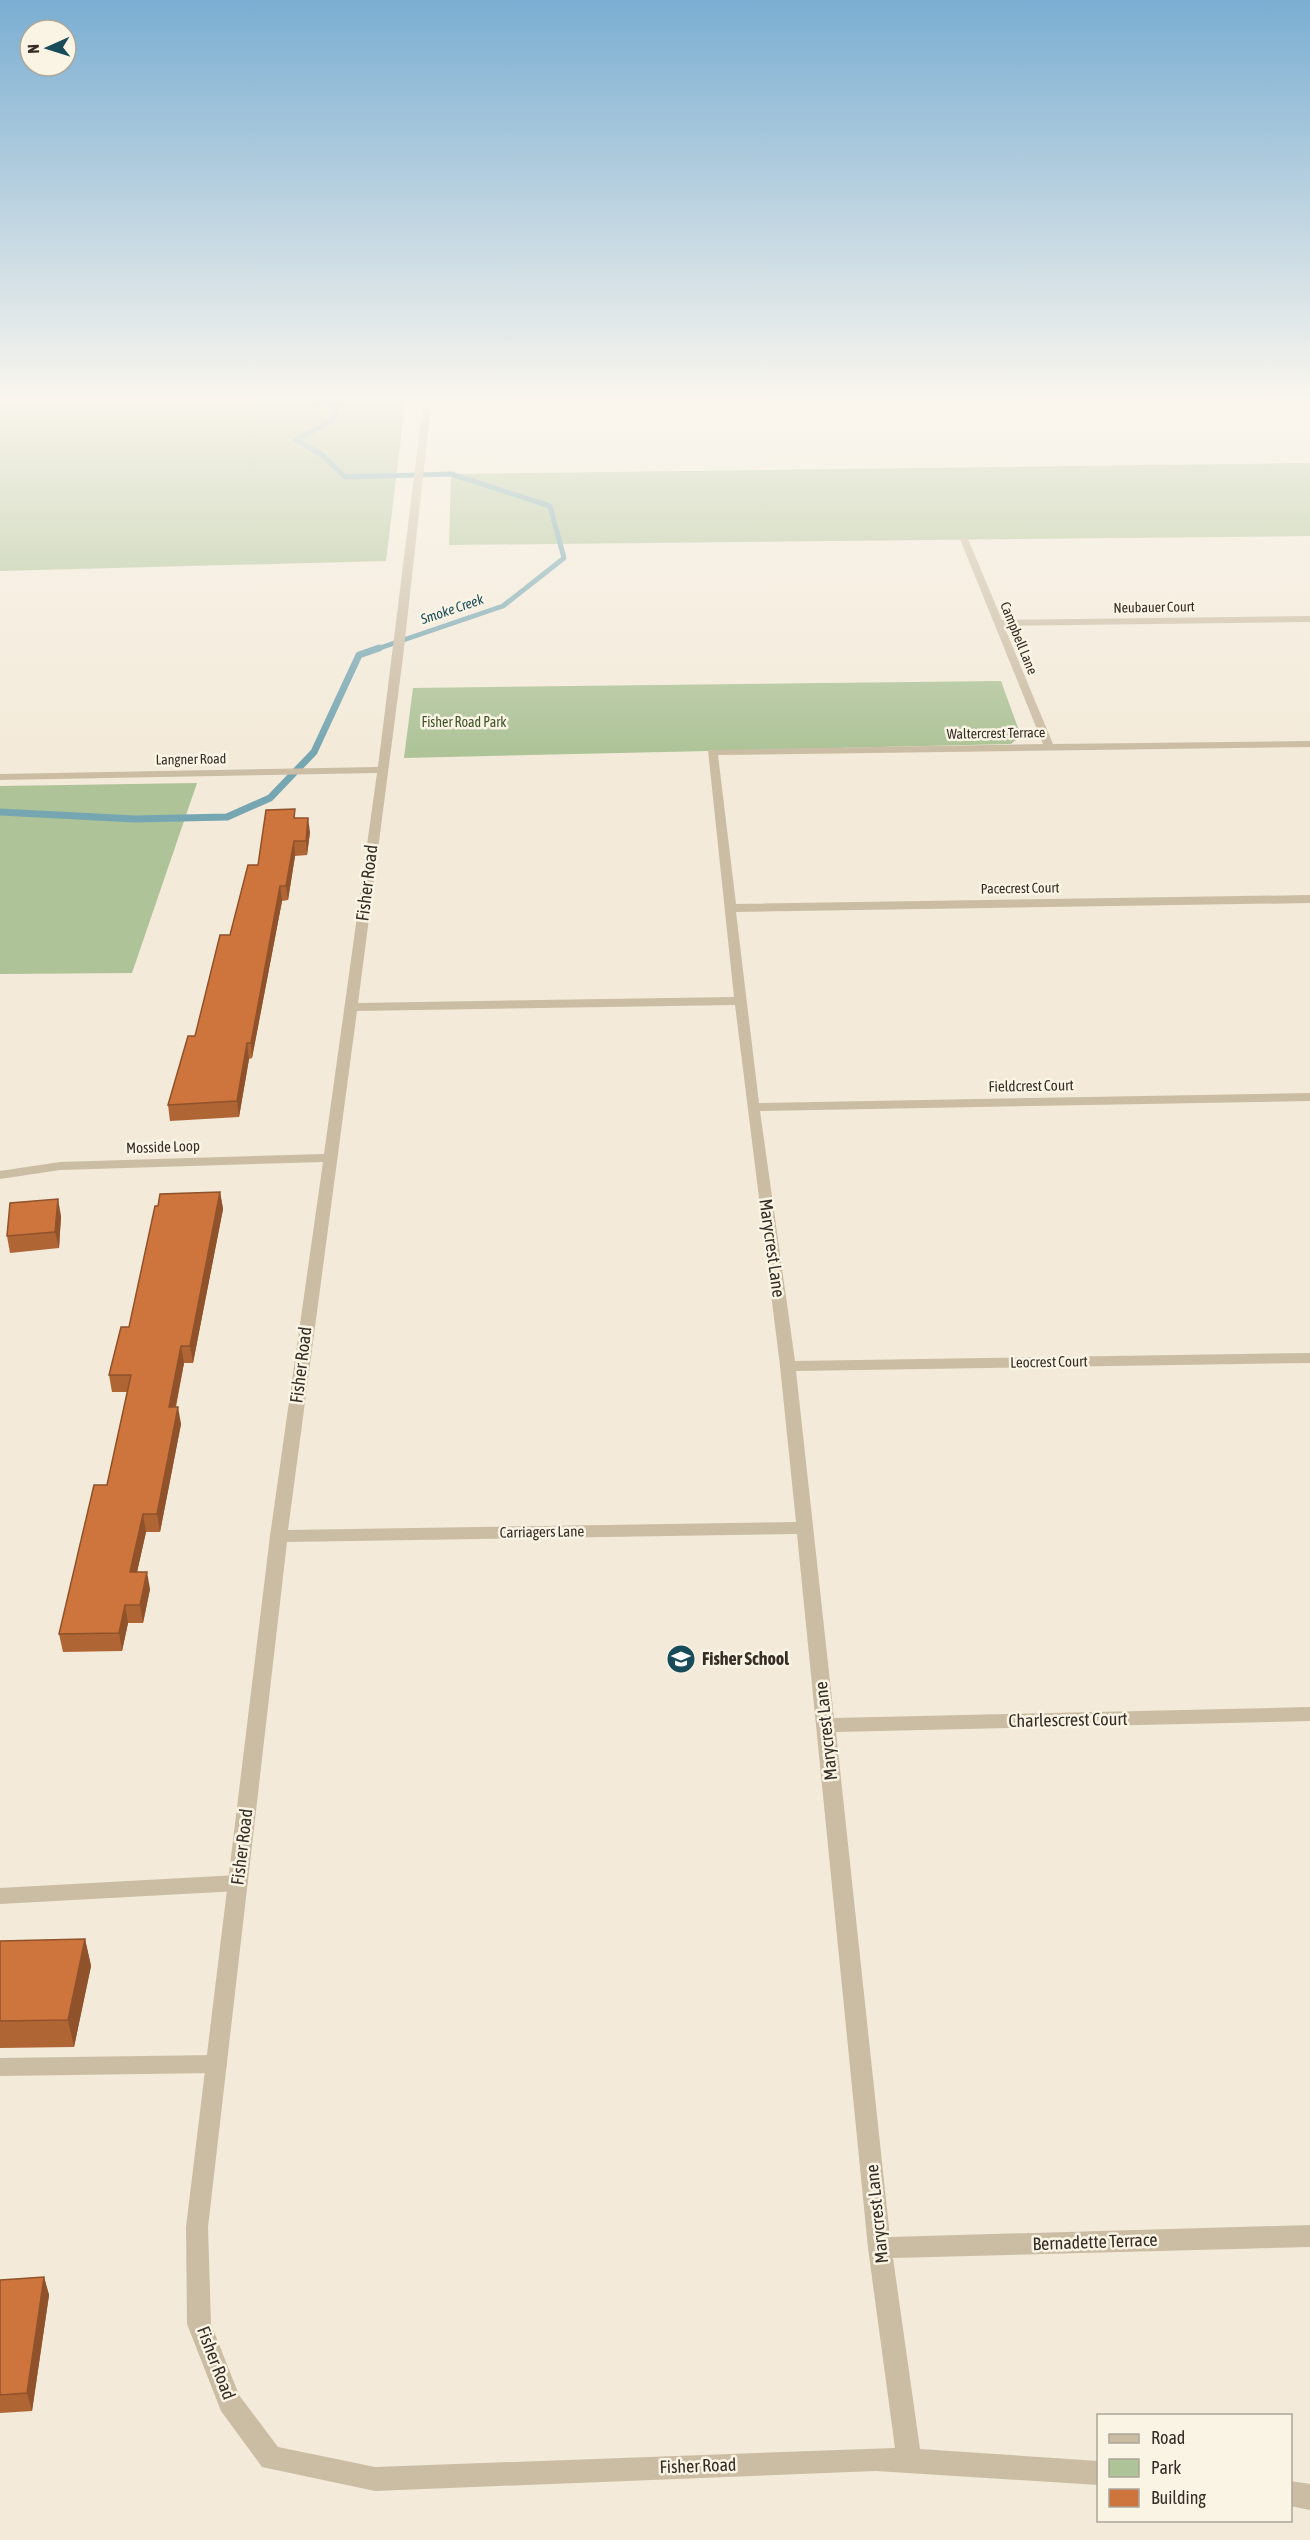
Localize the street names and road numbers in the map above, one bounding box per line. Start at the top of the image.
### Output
street label: Neubauer Court [1113,598,1195,616]
street label: Campbell Lane [997,599,1041,677]
street label: Waltercrest Terrace [947,724,1045,742]
street label: Langner Road [156,750,226,768]
street label: Fisher Road [351,844,382,922]
street label: Pacecrest Court [980,879,1060,897]
street label: Fieldcrest Court [988,1076,1074,1095]
street label: Mosside Loop [126,1137,200,1156]
street label: Marycrest Lane [755,1197,790,1299]
street label: Fisher Road [285,1326,316,1404]
street label: Leocrest Court [1010,1352,1088,1371]
street label: Carriagers Lane [500,1522,585,1541]
street label: Marycrest Lane [810,1681,841,1782]
street label: Charlescrest Court [1008,1708,1128,1731]
street label: Fisher Road [226,1808,257,1886]
street label: Marycrest Lane [861,2164,892,2265]
street label: Bernadette Terrace [1032,2229,1158,2254]
street label: Fisher Road [193,2323,240,2402]
street label: Fisher Road [659,2454,737,2477]

